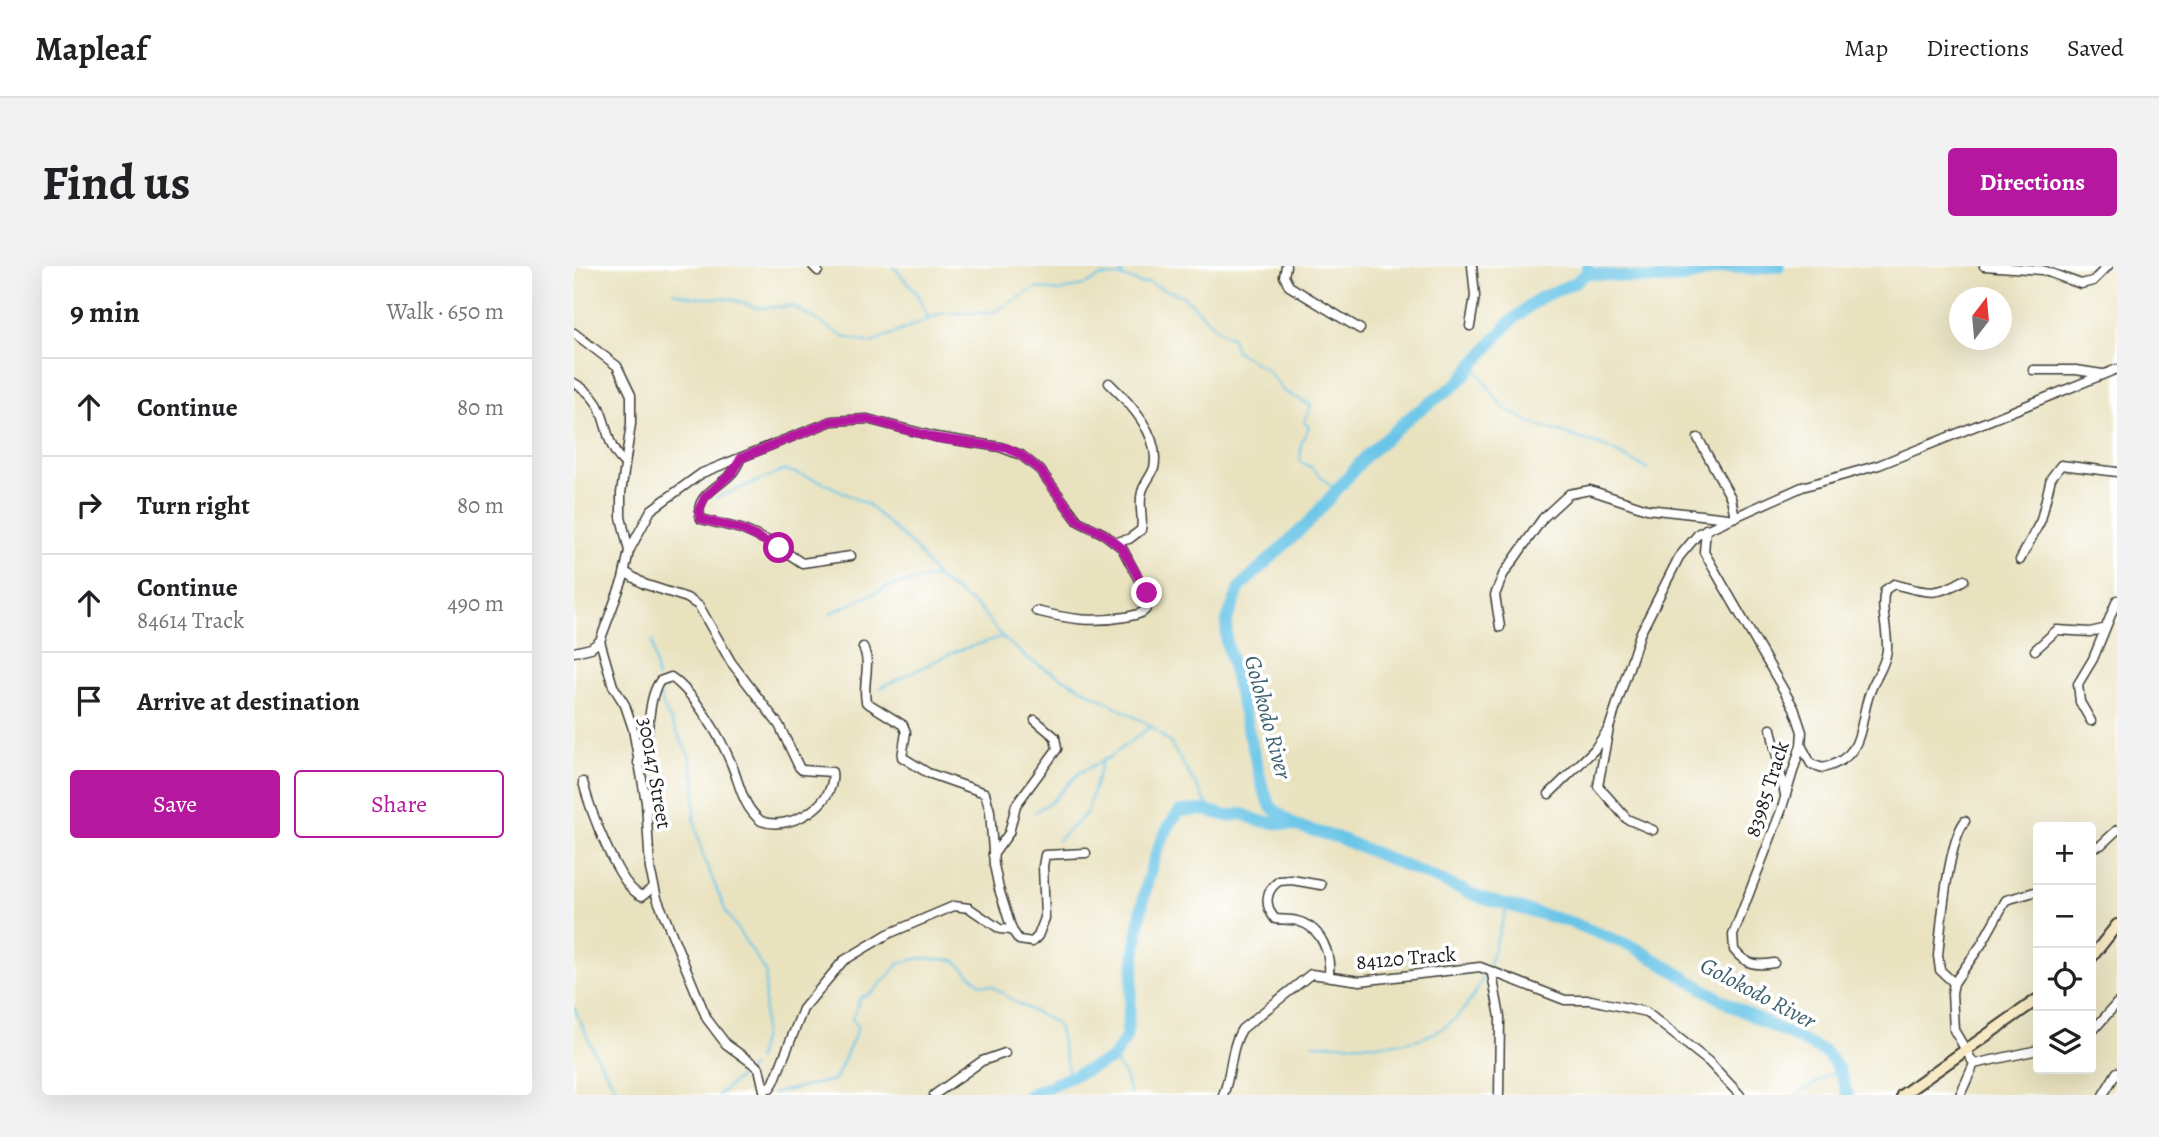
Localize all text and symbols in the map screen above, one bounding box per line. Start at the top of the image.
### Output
text: Mapleaf [35,26,147,71]
text: Map [1844,32,1888,64]
text: Directions [1926,32,2029,64]
text: Saved [2067,32,2124,64]
button: Directions [1948,148,2117,216]
text: Find us [42,149,190,216]
north arrow [1949,287,2012,350]
text: 9 min [70,292,140,332]
text: Walk · 650 m [387,296,504,327]
icon: ahead [70,388,108,426]
text: Continue [137,390,238,425]
text: 80 m [457,392,504,423]
icon: right [70,486,108,524]
text: Turn right [137,488,250,523]
text: 80 m [457,490,504,521]
route start [763,532,794,563]
text: Continue [137,570,238,605]
route end [1131,577,1162,608]
icon: ahead [70,584,108,622]
text: 490 m [447,588,504,619]
text: 84614 Track [137,605,244,636]
water label: Golokodo River [1237,652,1300,783]
icon: arrive [70,682,108,720]
text: Arrive at destination [137,684,360,719]
street label: 300147 Street [631,715,679,831]
street label: 83985 Track [1738,737,1796,841]
button: Save [70,770,280,838]
button: Share [294,770,504,838]
map controls [2033,822,2096,1074]
button: + [2033,822,2096,885]
button: − [2033,885,2096,948]
street label: 84120 Track [1355,940,1458,976]
button: locate [2033,948,2096,1011]
water label: Golokodo River [1695,950,1822,1037]
button: layers [2033,1011,2096,1074]

